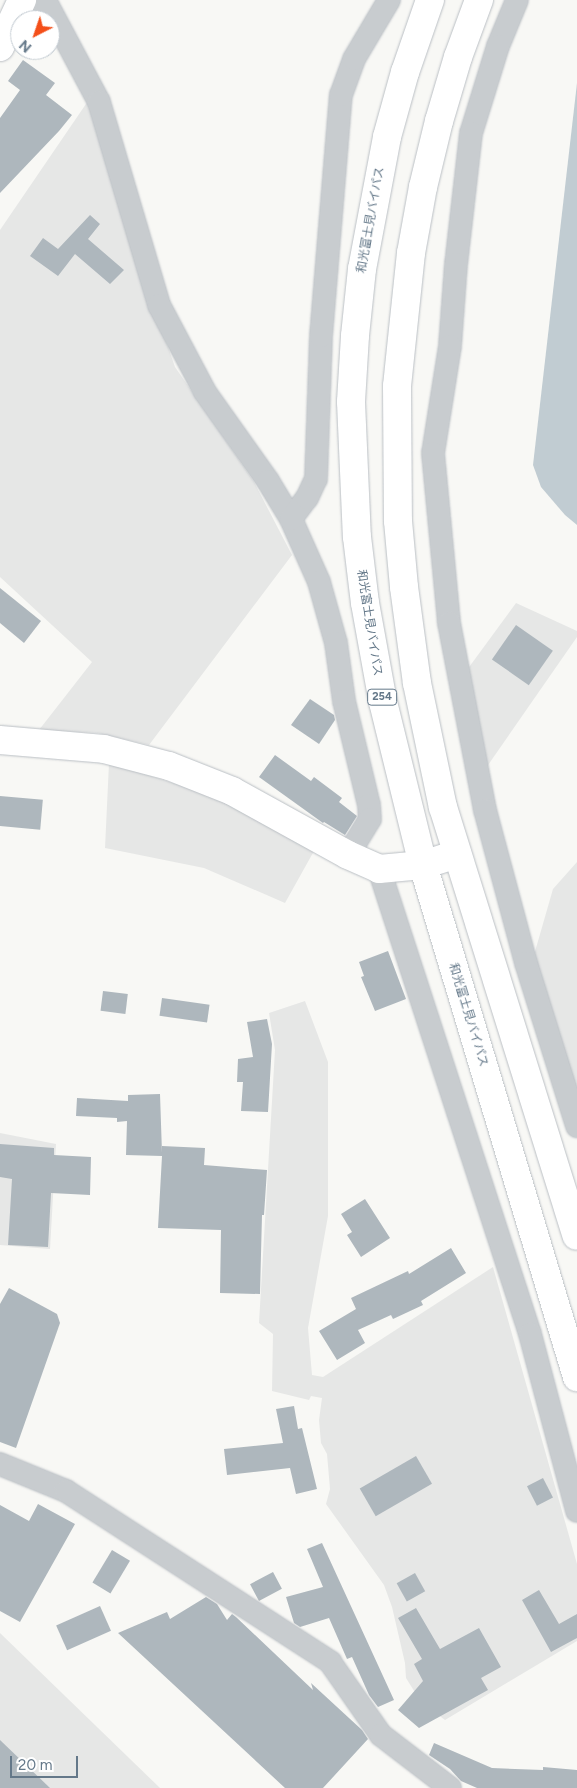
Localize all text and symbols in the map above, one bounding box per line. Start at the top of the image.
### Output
north arrow [10,10,60,60]
text: N [16,36,35,56]
street label: 和光富士見バイパス [355,166,387,274]
street label: 和光富士見バイパス [353,569,385,677]
road number: 254 [367,689,397,706]
street label: 和光富士見バイパス [445,961,491,1069]
scale bar [12,1746,80,1778]
text: 20 m [18,1756,52,1774]

